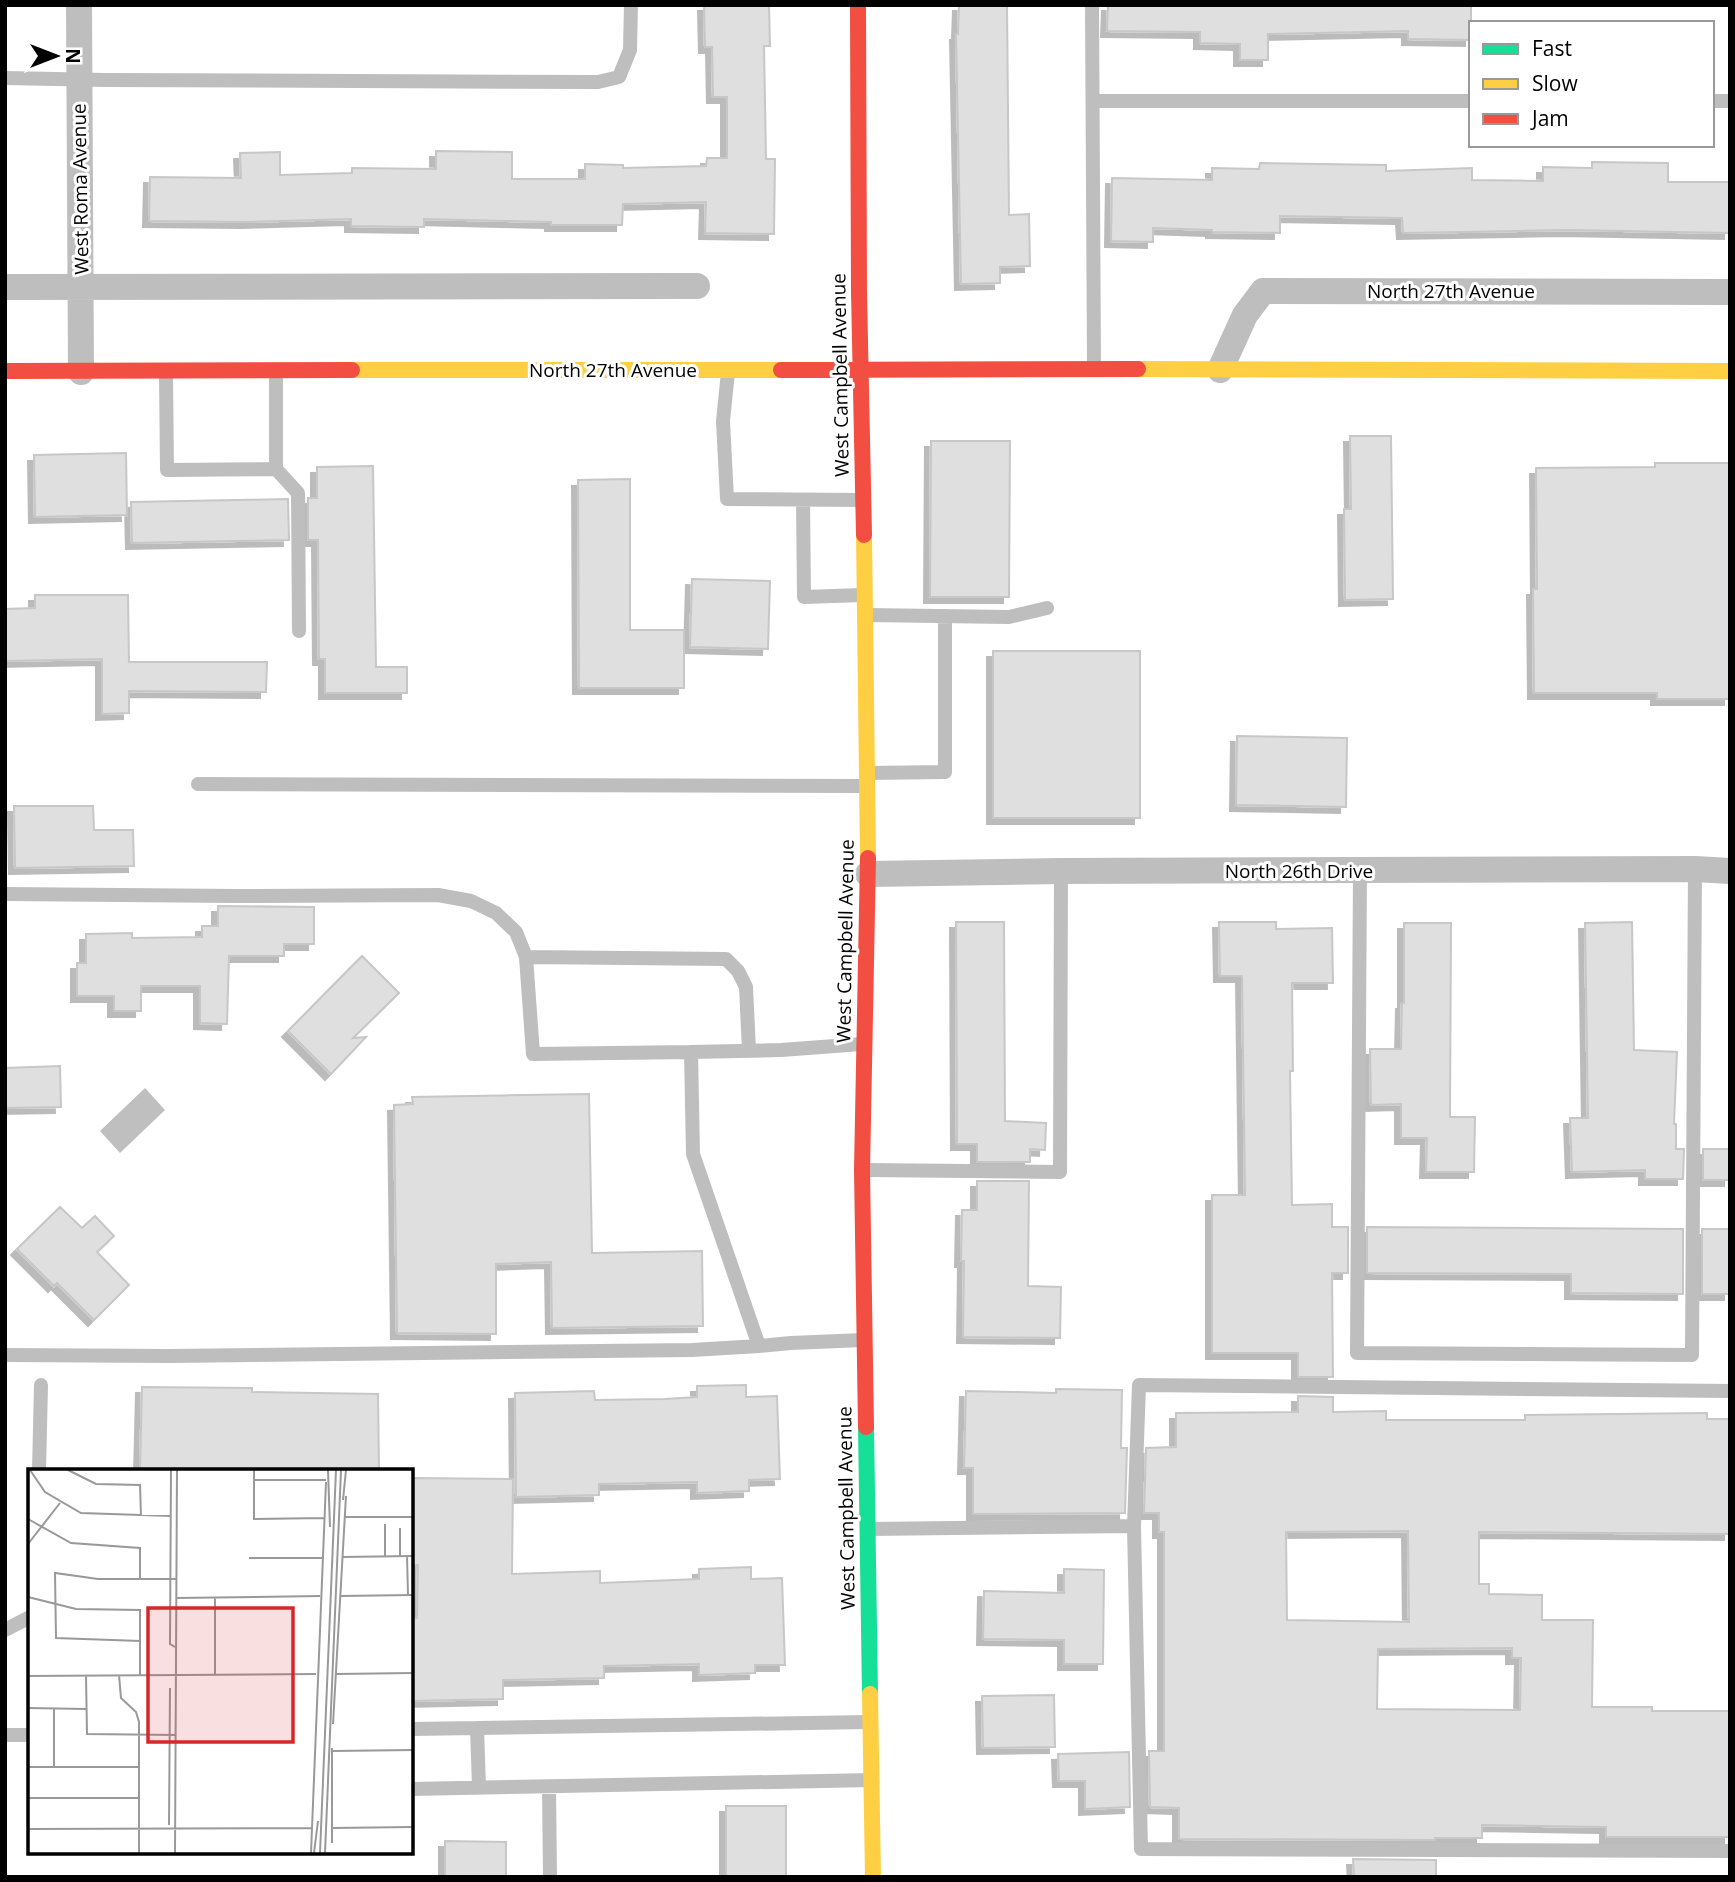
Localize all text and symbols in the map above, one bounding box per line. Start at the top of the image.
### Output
north arrow [21,21,91,91]
legend [1469,21,1714,147]
text: Fast [1532,34,1572,62]
text: N [60,48,86,64]
text: Slow [1532,69,1578,97]
street label: West Roma Avenue [66,103,94,275]
text: Jam [1530,104,1569,132]
street label: West Campbell Avenue [825,273,855,477]
street label: North 27th Avenue [1367,278,1535,304]
street label: North 27th Avenue [529,357,697,383]
street label: West Campbell Avenue [830,839,860,1043]
street label: North 26th Drive [1225,858,1373,884]
street label: West Campbell Avenue [831,1406,861,1610]
inset map [28,1469,413,1854]

